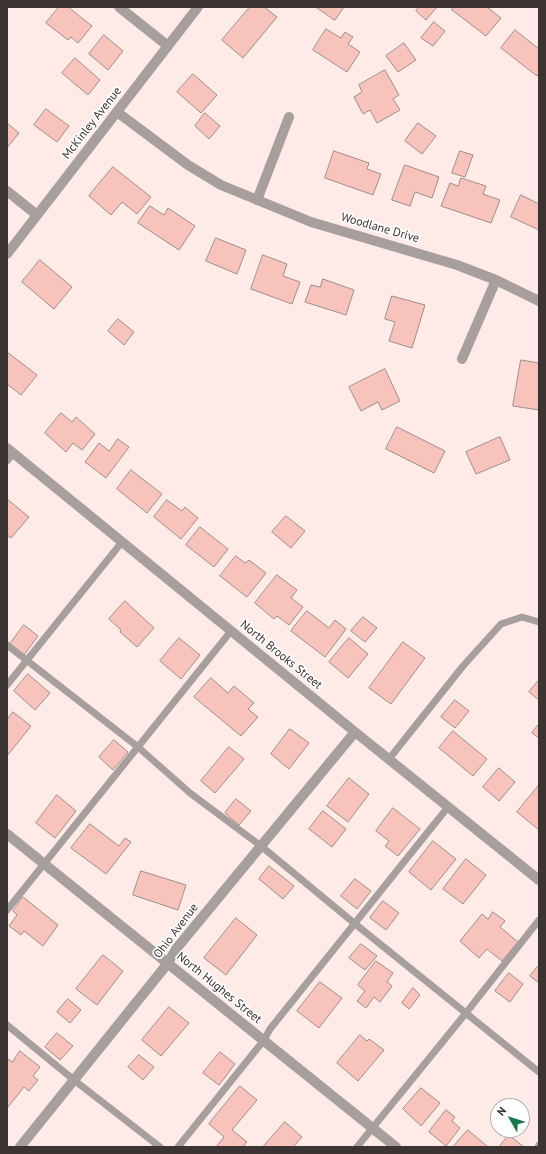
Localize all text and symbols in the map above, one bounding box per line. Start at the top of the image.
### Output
street label: McKinley Avenue [59,84,125,162]
street label: Woodlane Drive [339,210,421,246]
street label: North Brooks Street [237,618,325,692]
street label: Ohio Avenue [151,901,201,961]
street label: North Hughes Street [174,949,264,1027]
north arrow [490,1098,530,1138]
text: N [494,1104,509,1118]

